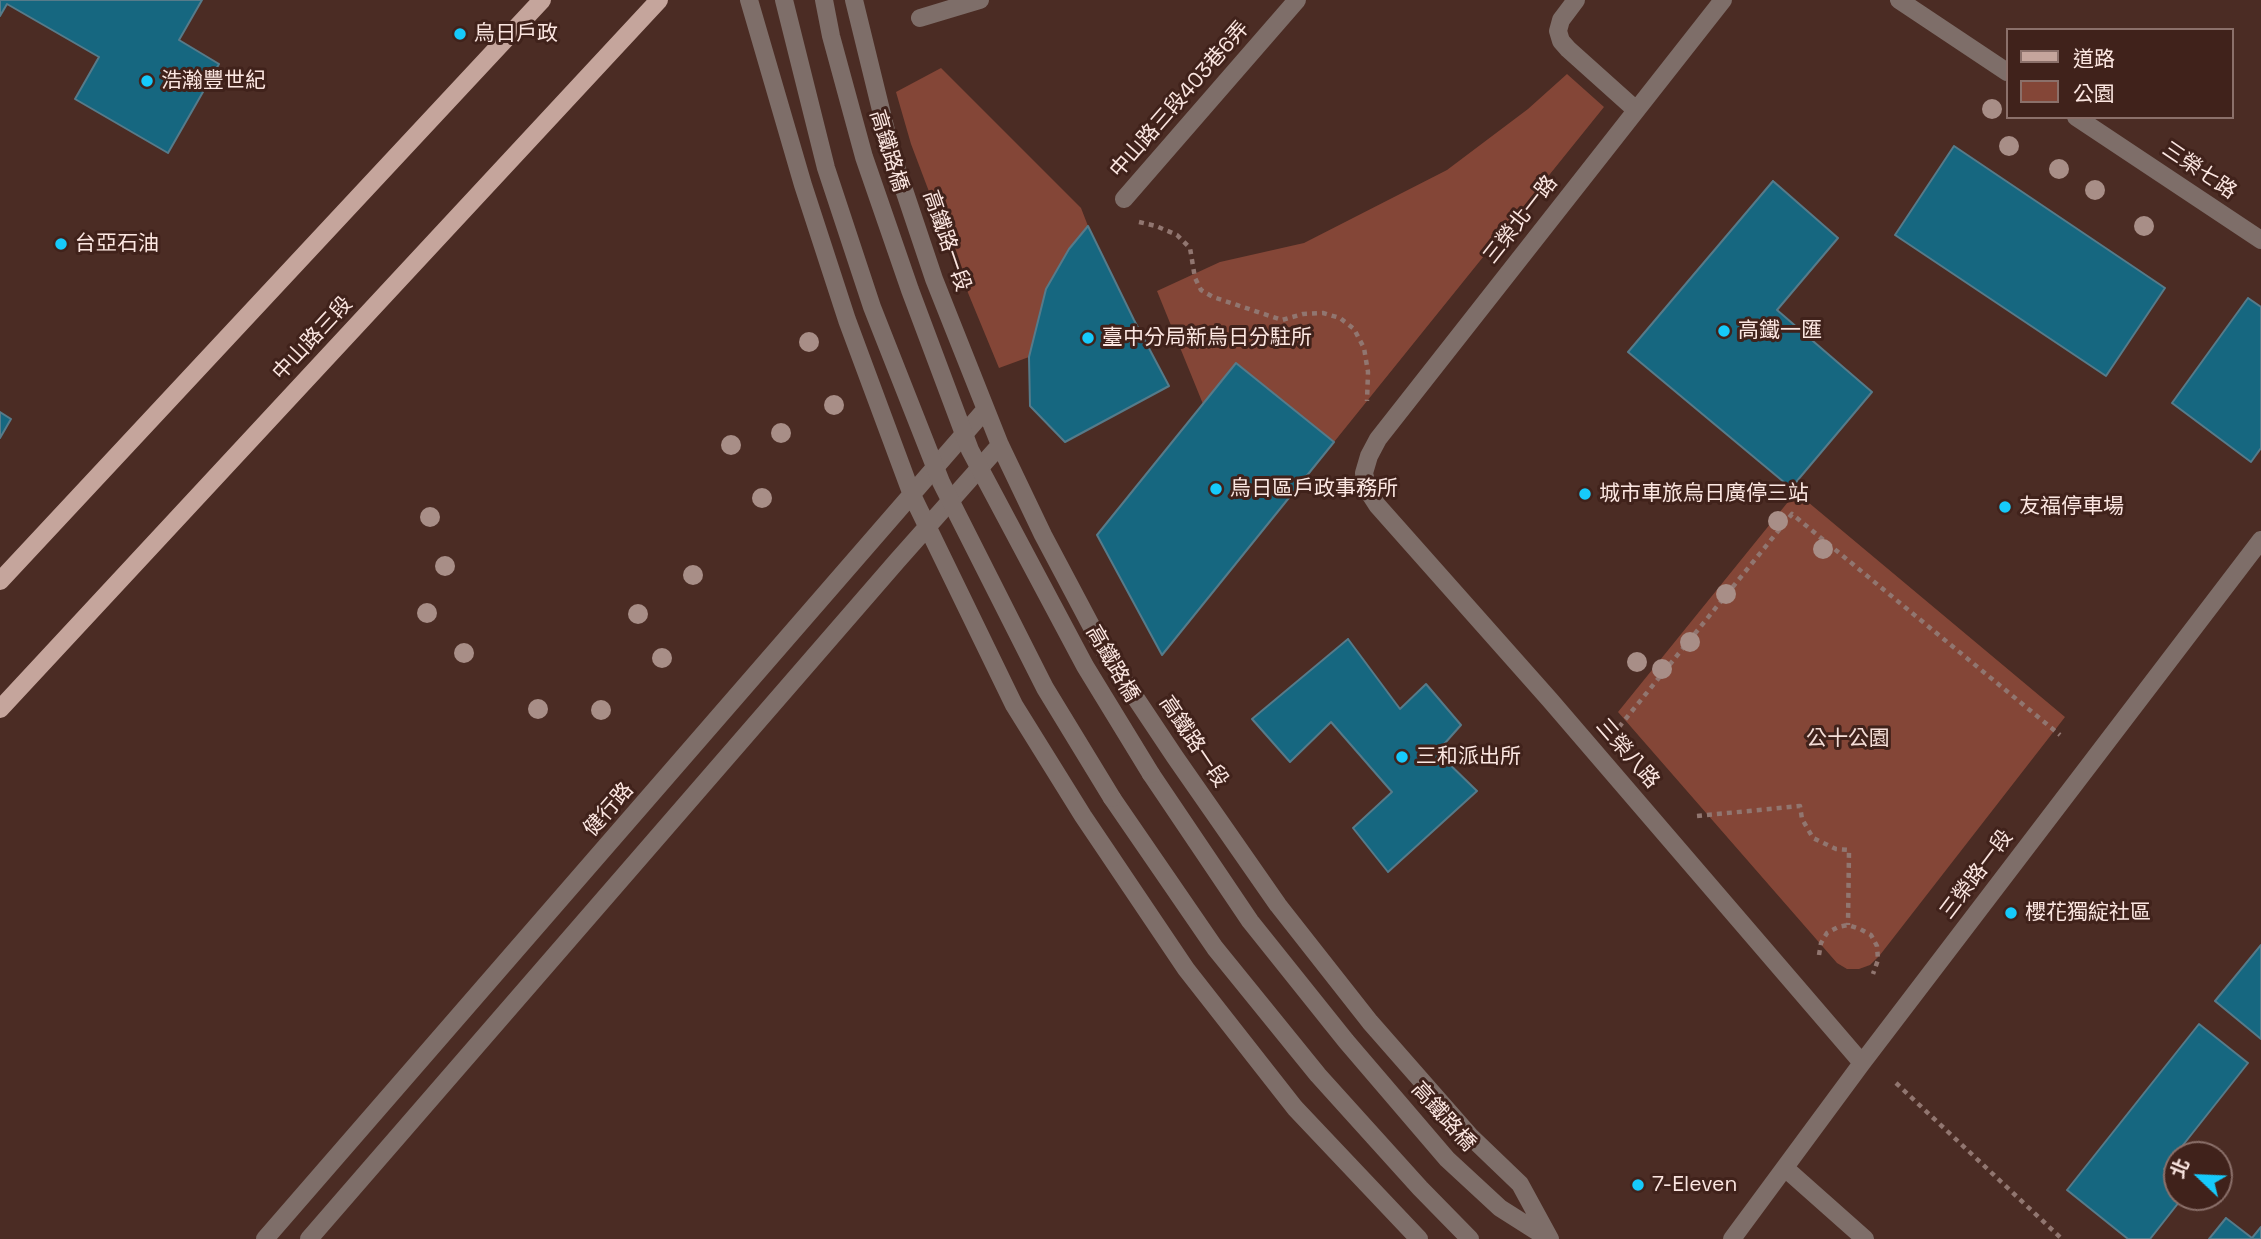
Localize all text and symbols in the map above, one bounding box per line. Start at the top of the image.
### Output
street label: 中山路三段403巷6弄 [1105,17,1255,183]
place label: 烏日戶政 [474,21,558,47]
marker: 烏日戶政 [452,26,468,42]
legend [2006,28,2233,119]
text: 道路 [2073,45,2115,72]
place label: 浩瀚豐世紀 [161,68,266,94]
marker: 浩瀚豐世紀 [139,73,155,89]
text: 公園 [2073,80,2115,107]
street label: 高鐵路橋 [864,107,912,195]
street label: 三榮七路 [2157,137,2241,205]
street label: 三榮北一路 [1479,171,1563,269]
street label: 高鐵路一段 [917,187,975,295]
place label: 台亞石油 [75,231,159,257]
marker: 台亞石油 [53,236,69,252]
street label: 中山路三段 [268,292,358,386]
place label: 高鐵一匯 [1738,318,1822,344]
marker: 高鐵一匯 [1716,323,1732,339]
place label: 臺中分局新烏日分駐所 [1102,325,1312,351]
marker: 臺中分局新烏日分駐所 [1080,330,1096,346]
place label: 烏日區戶政事務所 [1230,476,1398,502]
marker: 烏日區戶政事務所 [1208,481,1224,497]
place label: 城市車旅烏日廣停三站 [1599,481,1809,507]
marker: 城市車旅烏日廣停三站 [1577,486,1593,502]
place label: 友福停車場 [2019,494,2124,520]
marker: 友福停車場 [1997,499,2013,515]
street label: 高鐵路橋 [1080,621,1144,707]
street label: 高鐵路一段 [1153,691,1233,793]
street label: 三榮八路 [1590,714,1664,794]
park label: 公十公園 [1806,726,1890,752]
place label: 三和派出所 [1416,744,1521,770]
marker: 三和派出所 [1394,749,1410,765]
street label: 健行路 [579,778,639,842]
street label: 三榮路一段 [1935,825,2019,925]
place label: 櫻花獨綻社區 [2025,900,2151,926]
marker: 櫻花獨綻社區 [2003,905,2019,921]
street label: 高鐵路橋 [1406,1077,1480,1157]
north arrow [2163,1141,2233,1211]
text: 北 [2165,1155,2195,1182]
place label: 7-Eleven [1652,1172,1737,1198]
marker: 7-Eleven [1630,1177,1646,1193]

